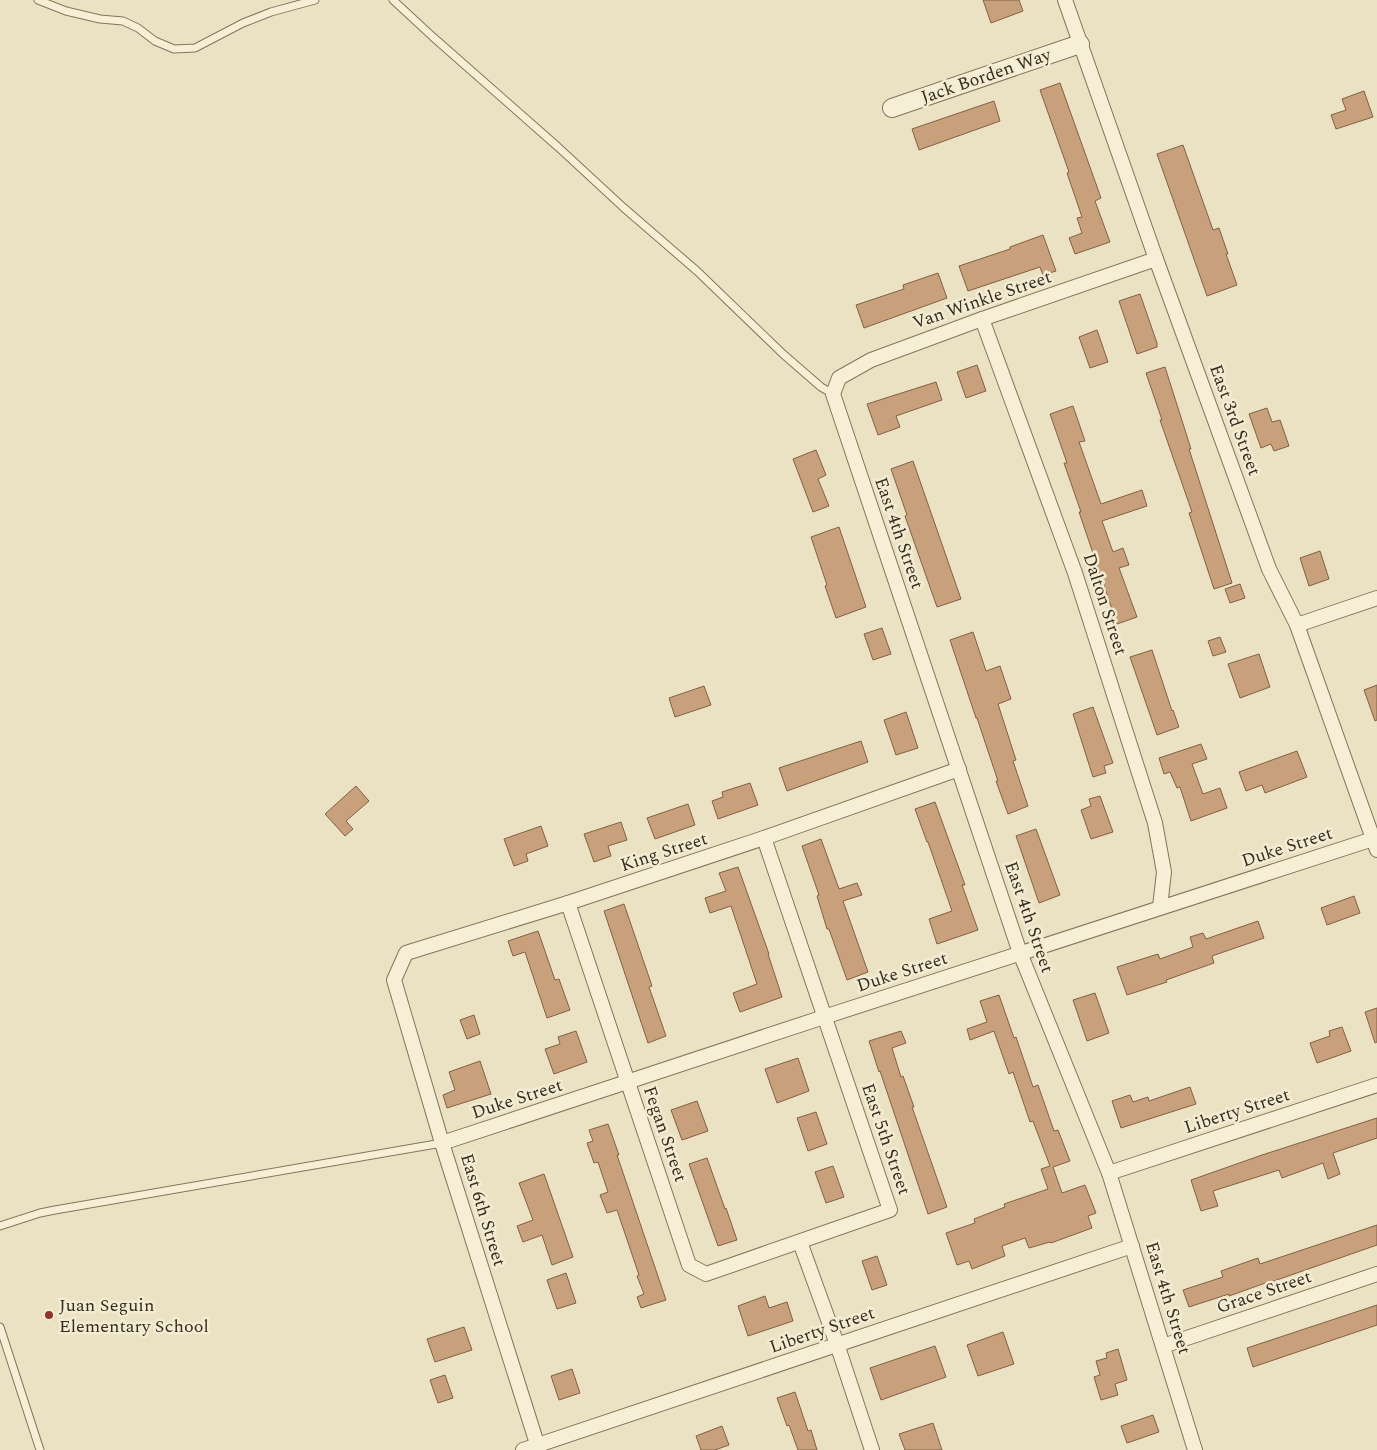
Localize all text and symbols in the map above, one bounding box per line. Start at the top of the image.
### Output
street label: Jack Borden Way [917,41,1056,111]
street label: Van Winkle Street [909,264,1055,336]
street label: East 3rd Street [1202,360,1268,480]
street label: East 4th Street [867,473,931,593]
street label: Dalton Street [1076,549,1134,659]
street label: Duke Street [1238,820,1336,874]
street label: King Street [617,825,711,879]
street label: East 4th Street [997,857,1061,977]
street label: Duke Street [853,945,951,999]
street label: Duke Street [468,1072,566,1126]
street label: East 5th Street [854,1079,918,1199]
street label: Liberty Street [1181,1081,1293,1141]
street label: Fegan Street [636,1082,694,1186]
street label: East 6th Street [453,1150,513,1270]
street label: East 4th Street [1138,1238,1198,1358]
street label: Grace Street [1213,1263,1315,1321]
place label: Juan Seguin Elementary School [59,1292,209,1340]
street label: Liberty Street [766,1299,878,1361]
marker: Juan Seguin Elementary School [43,1309,55,1321]

